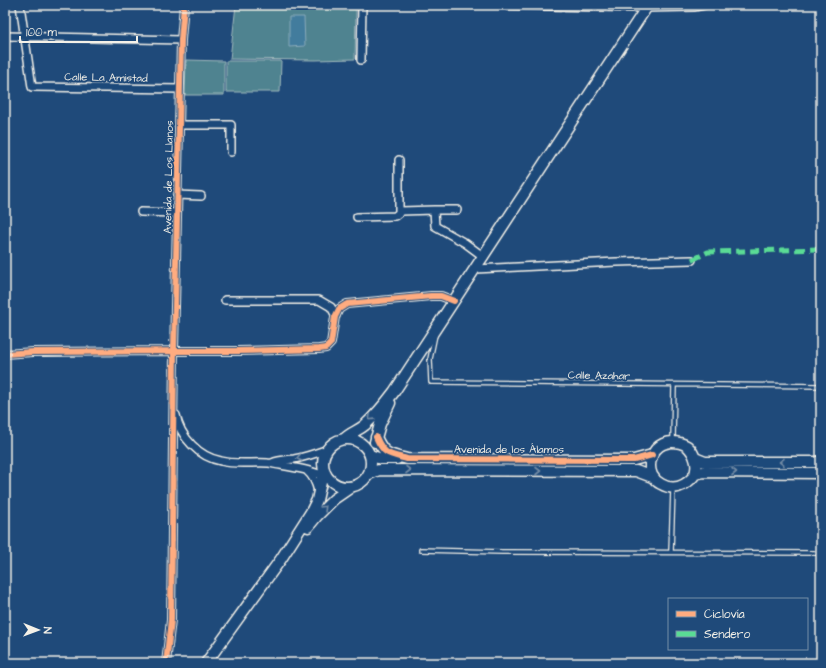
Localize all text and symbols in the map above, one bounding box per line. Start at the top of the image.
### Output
scale bar [20,18,137,44]
text: 100 m [26,24,57,41]
street label: Calle La Amistad [64,69,148,86]
street label: Avenida de Los Llanos [160,120,177,234]
street label: Calle Azahar [568,367,630,384]
one-way arrow [368,413,376,421]
street label: Avenida de los Álamos [454,442,564,457]
one-way arrow [296,453,302,461]
one-way arrow [779,458,785,466]
one-way arrow [405,466,411,474]
one-way arrow [535,467,541,475]
one-way arrow [731,468,737,476]
one-way arrow [320,505,327,513]
legend [668,598,808,650]
text: Ciclovía [704,606,745,623]
north arrow [18,610,58,650]
text: Sendero [704,626,750,643]
text: N [40,627,55,634]

